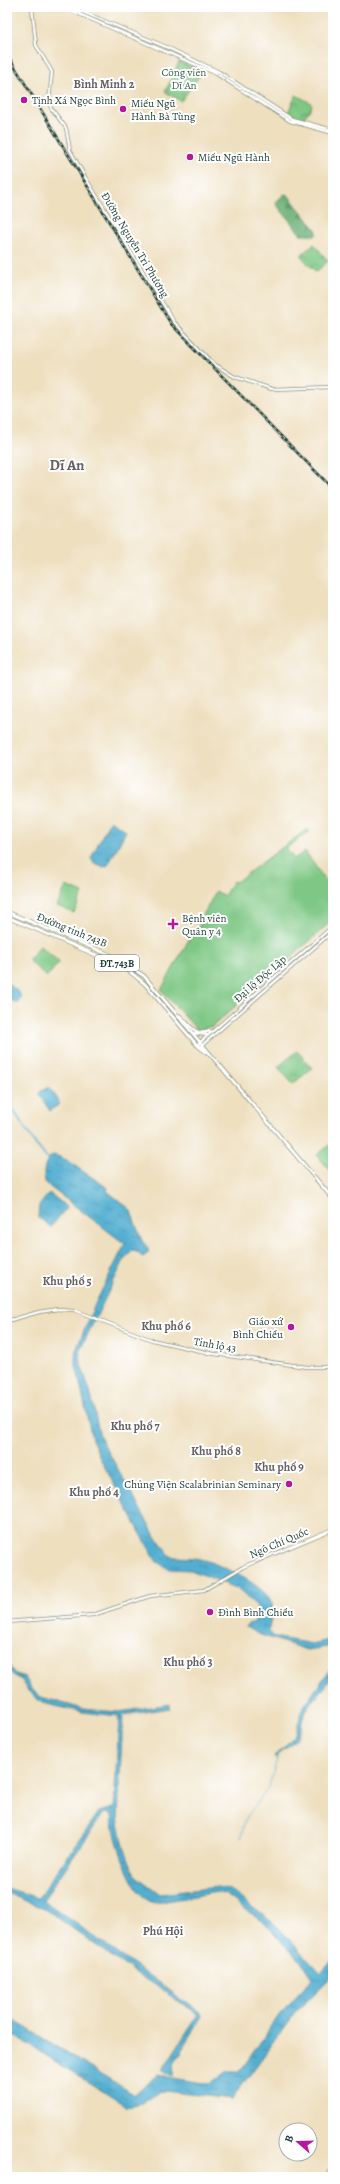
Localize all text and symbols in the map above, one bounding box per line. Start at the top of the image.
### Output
park label: Công viên Dĩ An [162,65,206,93]
district label: Bình Minh 2 [74,76,135,92]
place label: Tịnh Xá Ngọc Bình [32,93,116,108]
marker: Tịnh Xá Ngọc Bình [19,95,29,105]
place label: Miếu Ngũ Hành Bà Tùng [131,96,196,124]
marker: Miếu Ngũ Hành Bà Tùng [118,104,128,114]
place label: Miếu Ngũ Hành [198,150,270,165]
marker: Miếu Ngũ Hành [185,152,195,162]
street label: Đường Nguyễn Tri Phương [97,189,173,301]
district label: Dĩ An [50,455,85,475]
street label: Đường tỉnh 743B [34,909,110,951]
place label: Bệnh viên Quân y 4 [182,911,226,939]
marker: Bệnh viên Quân y 4 [167,918,179,930]
street label: Đại lộ Độc Lập [230,952,290,1006]
road number: ĐT.743B [95,955,139,971]
district label: Khu phố 5 [42,1273,92,1289]
place label: Giáo xứ Bình Chiểu [233,1314,283,1342]
district label: Khu phố 6 [141,1318,191,1334]
marker: Giáo xứ Bình Chiểu [286,1322,296,1332]
street label: Tỉnh lộ 43 [193,1334,237,1356]
district label: Khu phố 7 [110,1418,160,1434]
district label: Khu phố 8 [191,1443,241,1459]
district label: Khu phố 9 [254,1459,304,1475]
place label: Chủng Viện Scalabrinian Seminary [124,1477,281,1492]
marker: Chủng Viện Scalabrinian Seminary [284,1479,294,1489]
district label: Khu phố 4 [69,1484,119,1500]
street label: Ngô Chí Quốc [247,1524,311,1562]
place label: Đình Bình Chiểu [218,1605,293,1620]
marker: Đình Bình Chiểu [205,1607,215,1617]
district label: Khu phố 3 [163,1654,213,1670]
district label: Phú Hội [143,1923,184,1939]
north arrow [278,2122,318,2162]
text: B [281,2133,297,2145]

